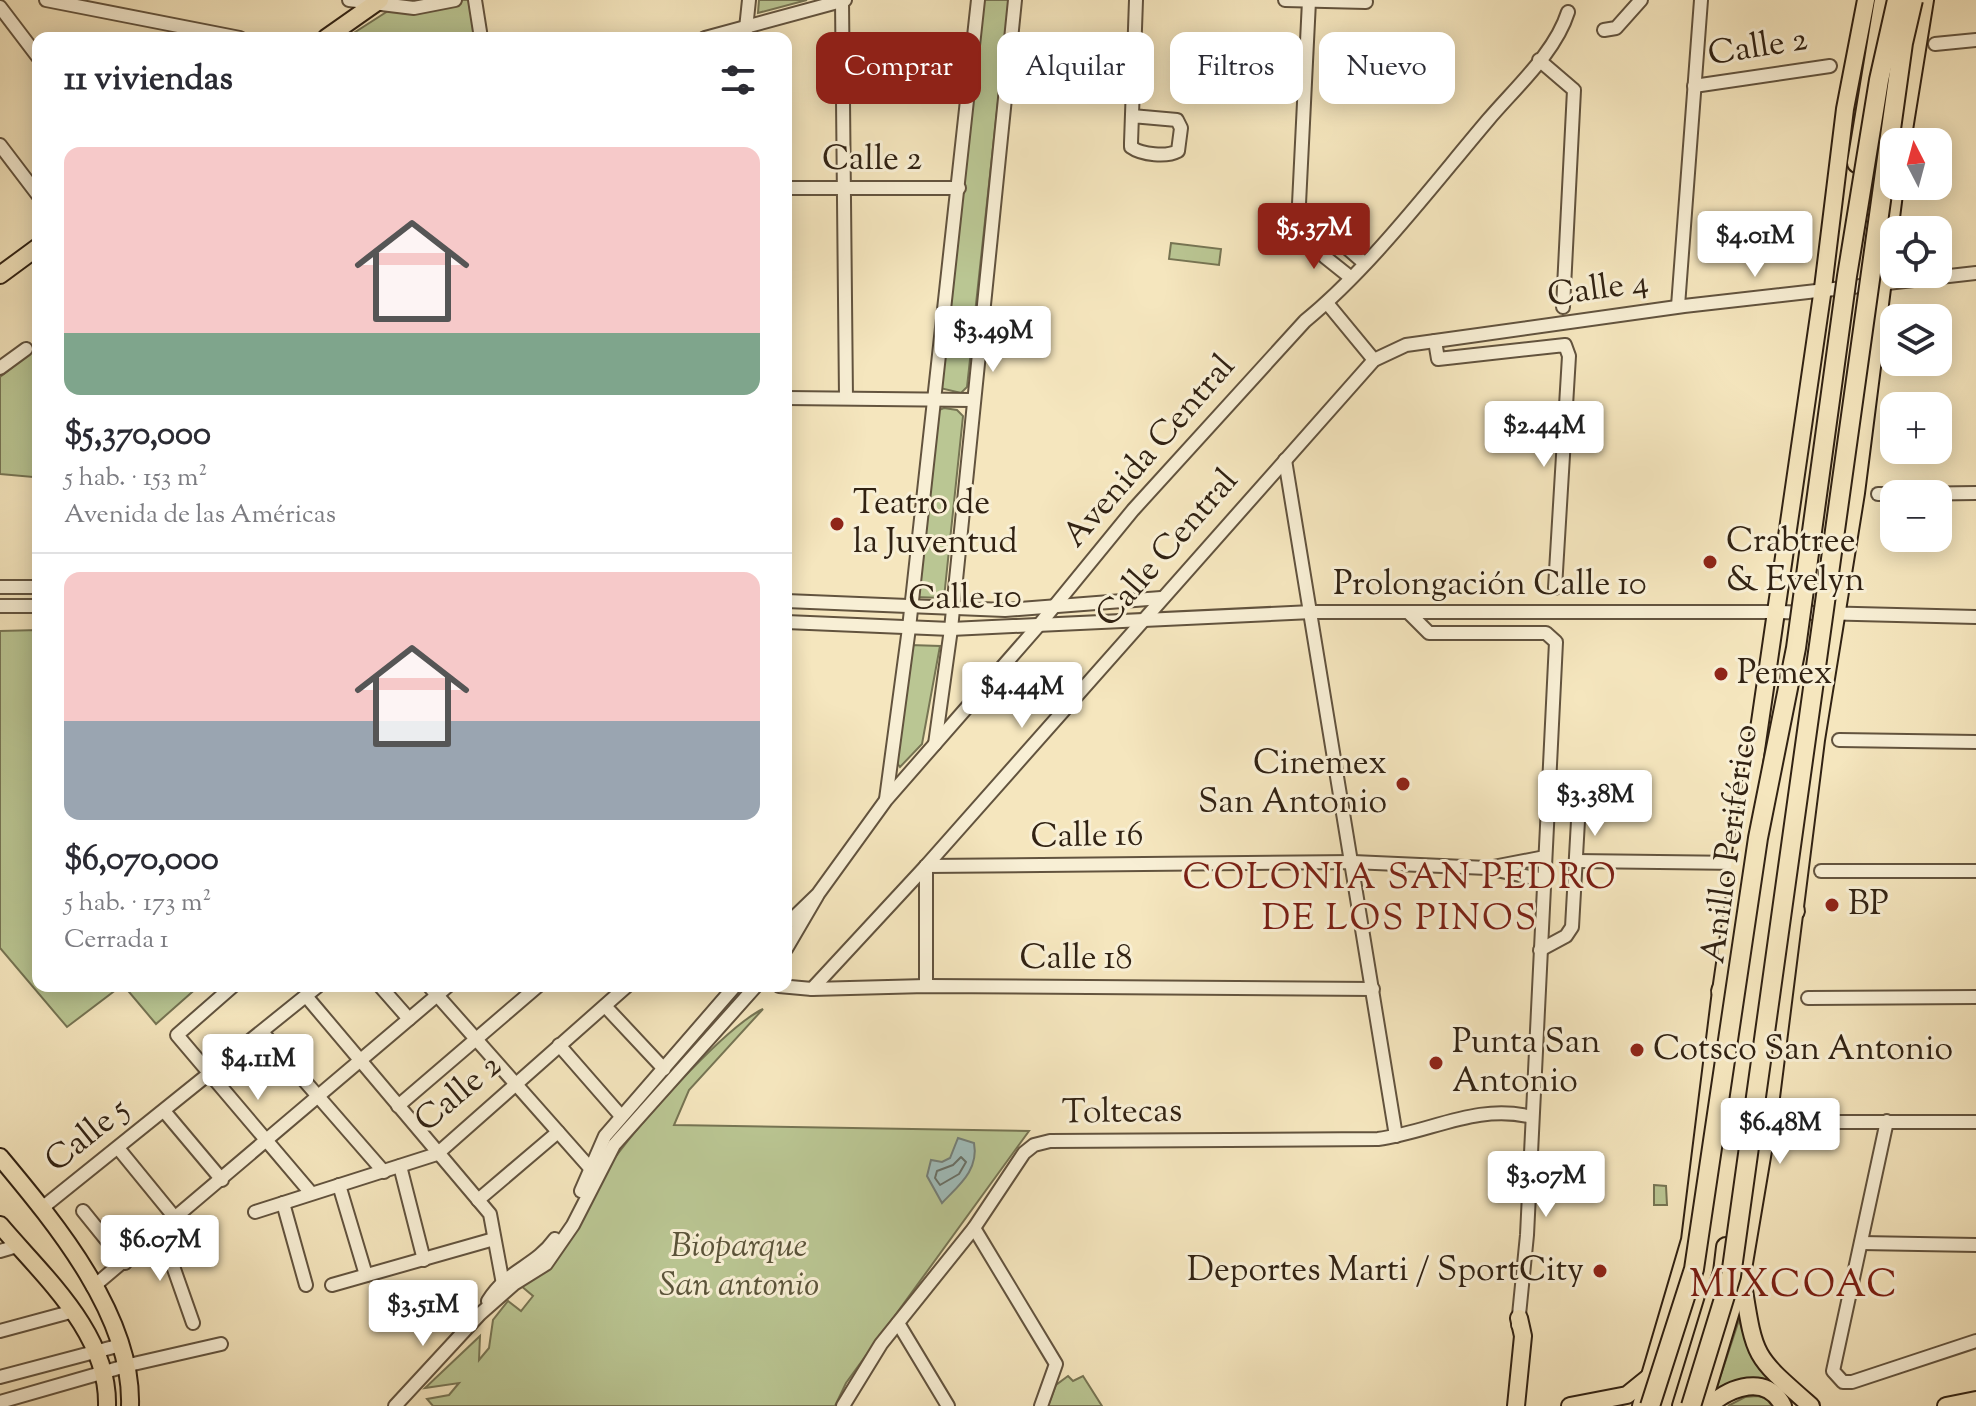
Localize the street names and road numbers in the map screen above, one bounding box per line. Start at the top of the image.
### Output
street label: Calle 2 [1705,16,1811,80]
street label: Calle 2 [822,136,922,185]
street label: Calle 4 [1544,259,1652,321]
street label: Avenida Central [1052,345,1248,559]
street label: Calle Central [1085,459,1251,639]
street label: Prolongación Calle 10 [1333,561,1647,610]
street label: Calle 10 [908,574,1022,624]
street label: Anillo Periférico [1690,721,1772,967]
street label: Calle 16 [1030,812,1144,862]
street label: Calle 18 [1020,935,1132,984]
street label: Calle 2 [405,1043,513,1145]
street label: Calle 5 [35,1087,141,1185]
street label: Toltecas [1061,1087,1183,1139]

